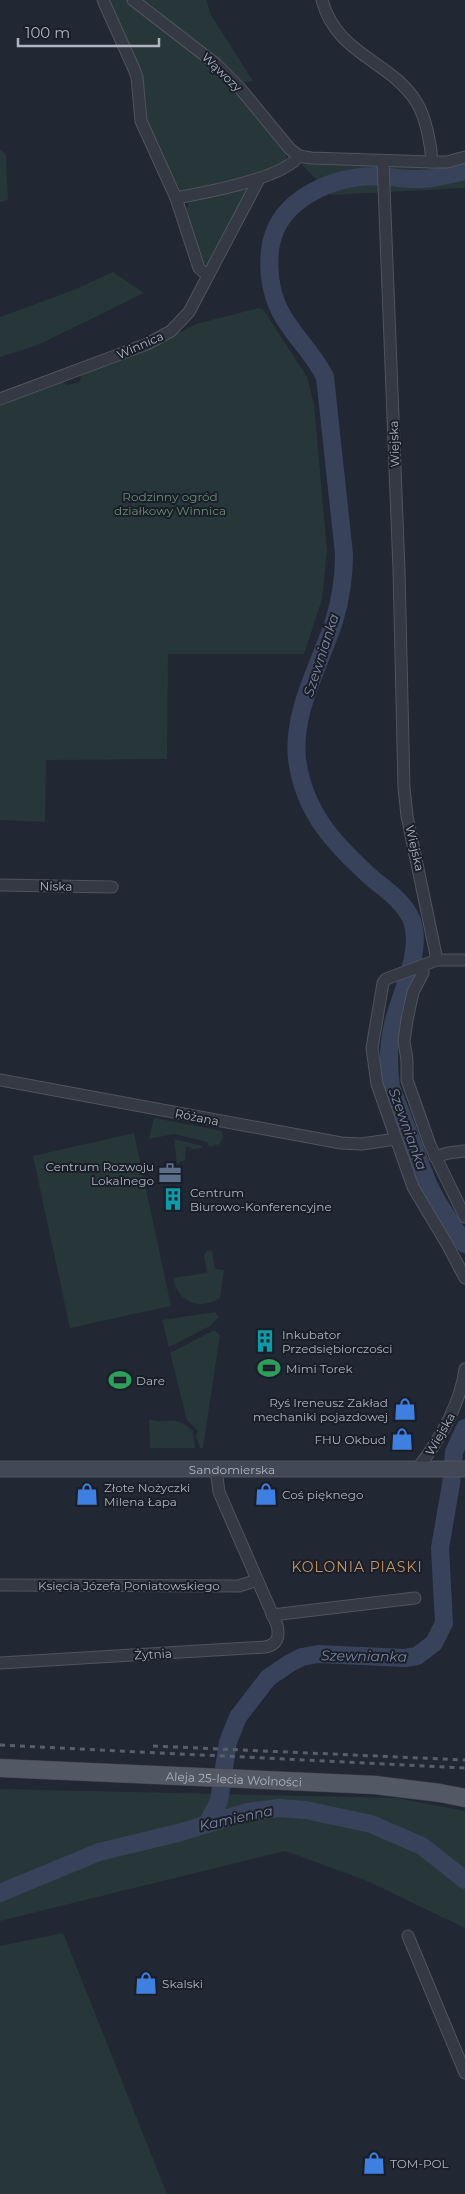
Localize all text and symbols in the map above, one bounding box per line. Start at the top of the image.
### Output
scale bar [18,15,159,47]
text: 100 m [25,23,70,42]
street label: Wąwozy [199,49,245,95]
street label: Winnica [114,328,166,362]
street label: Wiejska [386,420,402,468]
park label: Rodzinny ogród działkowy Winnica [114,489,226,518]
water label: Szewnianka [299,611,343,699]
street label: Wiejska [402,824,428,872]
street label: Niska [39,878,73,894]
water label: Szewnianka [385,1086,431,1172]
street label: Różana [174,1105,220,1129]
place label: Centrum Rozwoju Lokalnego [45,1159,154,1188]
office icon: Centrum Rozwoju Lokalnego [157,1160,183,1186]
place label: Centrum Biurowo-Konferencyjne [190,1185,332,1214]
building icon: Centrum Biurowo-Konferencyjne [160,1186,186,1212]
place label: Inkubator Przedsiębiorczości [282,1327,392,1356]
building icon: Inkubator Przedsiębiorczości [252,1328,278,1354]
sports icon: Mimi Torek [256,1355,282,1381]
place label: Mimi Torek [286,1361,353,1376]
sports icon: Dare [107,1367,133,1393]
place label: Dare [136,1373,165,1388]
place label: Ryś Ireneusz Zakład mechaniki pojazdowej [253,1395,388,1424]
shop icon: Ryś Ireneusz Zakład mechaniki pojazdowej [392,1396,418,1422]
street label: Wiejska [422,1410,458,1458]
shop icon: FHU Okbud [389,1426,415,1452]
place label: FHU Okbud [314,1432,386,1447]
street label: Sandomierska [189,1462,275,1477]
place label: Złote Nożyczki Milena Łapa [104,1480,190,1509]
shop icon: Złote Nożyczki Milena Łapa [74,1481,100,1507]
shop icon: Coś pięknego [253,1481,279,1507]
place label: Coś pięknego [282,1487,364,1502]
district label: KOLONIA PIASKI [291,1558,423,1576]
street label: Księcia Józefa Poniatowskiego [38,1578,220,1593]
street label: Żytnia [134,1646,172,1662]
water label: Szewnianka [321,1646,407,1666]
street label: Aleja 25-lecia Wolności [165,1768,302,1789]
water label: Kamienna [198,1801,274,1835]
shop icon: Skalski [133,1970,159,1996]
place label: Skalski [162,1976,203,1991]
shop icon: TOM-POL [361,2150,387,2176]
place label: TOM-POL [390,2156,449,2171]

